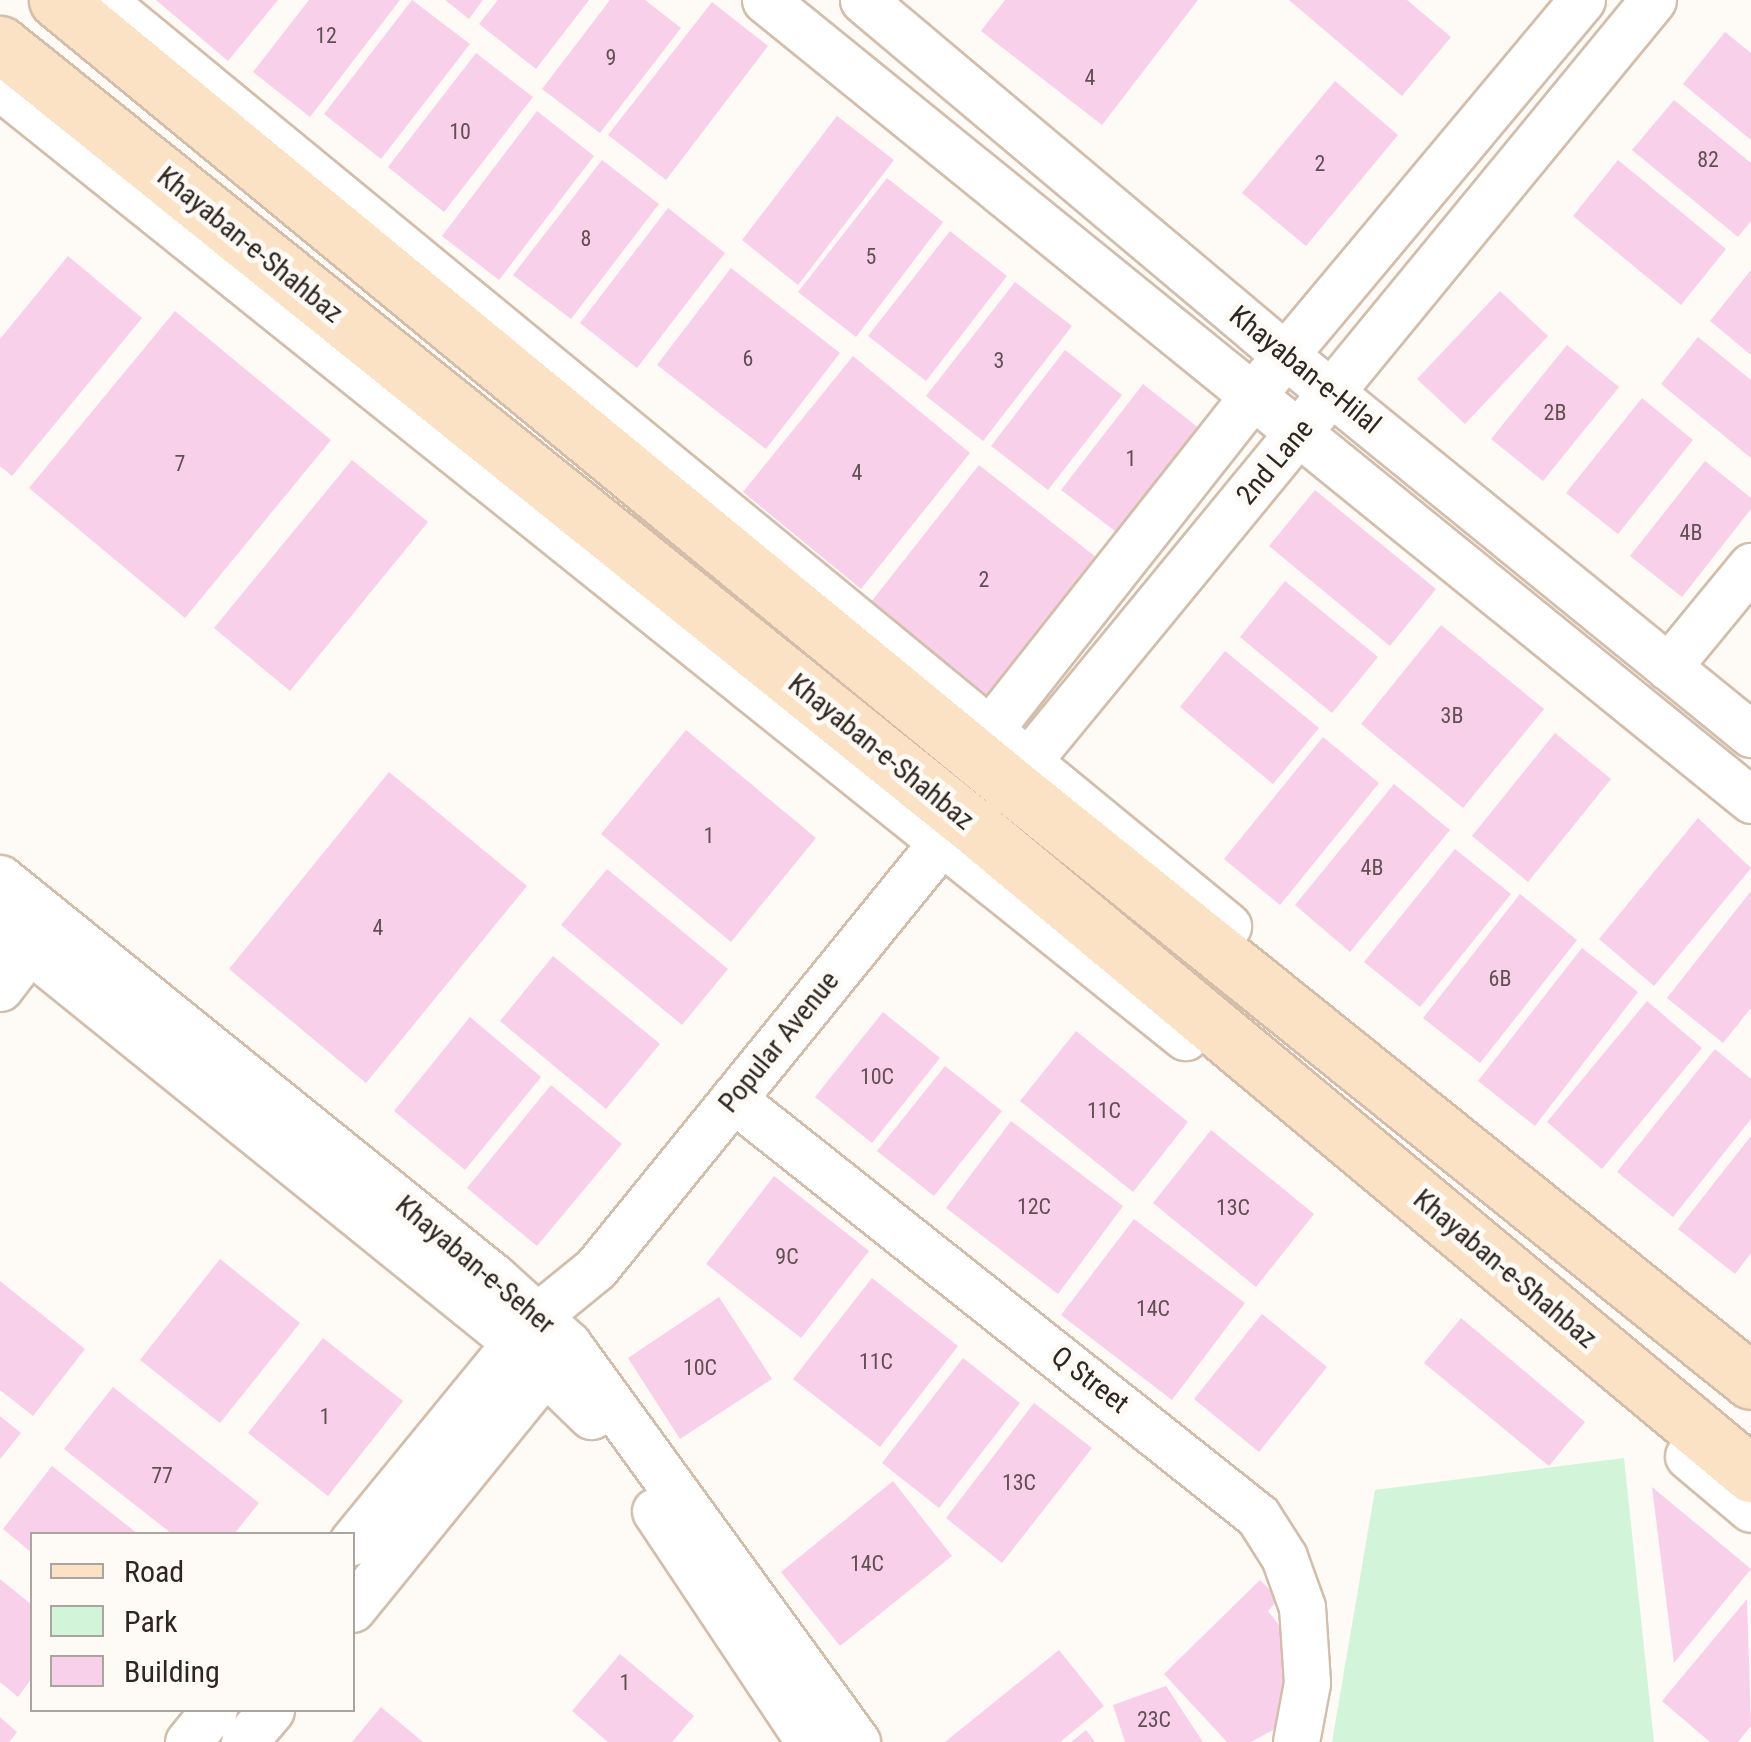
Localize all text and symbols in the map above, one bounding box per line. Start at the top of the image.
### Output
house number: 12 [315,23,337,49]
house number: 9 [606,45,616,71]
house number: 4 [1085,65,1095,91]
house number: 10 [449,119,471,145]
house number: 82 [1697,147,1719,173]
house number: 2 [1315,151,1325,177]
street label: Khayaban-e-Shahbaz [150,160,350,330]
house number: 8 [581,226,591,252]
house number: 5 [866,244,876,270]
street label: Khayaban-e-Hilal [1223,299,1387,441]
house number: 6 [743,346,753,372]
house number: 3 [994,348,1004,374]
house number: 2B [1544,400,1566,426]
street label: 2nd Lane [1230,412,1320,512]
house number: 1 [1126,446,1136,472]
house number: 7 [175,451,185,477]
house number: 4 [852,460,862,486]
house number: 4B [1680,520,1702,546]
house number: 2 [979,567,989,593]
street label: Khayaban-e-Shahbaz [781,667,981,837]
house number: 3B [1441,703,1463,729]
house number: 1 [704,823,714,849]
house number: 4B [1361,855,1383,881]
house number: 4 [373,915,383,941]
street label: Popular Avenue [712,965,846,1119]
house number: 6B [1489,966,1511,992]
house number: 10C [860,1064,894,1090]
house number: 11C [1087,1098,1121,1124]
street label: Khayaban-e-Shahbaz [1406,1182,1604,1356]
street label: Khayaban-e-Seher [389,1189,561,1341]
house number: 12C [1017,1194,1051,1220]
house number: 13C [1216,1195,1250,1221]
house number: 9C [775,1244,799,1270]
house number: 14C [1136,1296,1170,1322]
street label: Q Street [1045,1339,1135,1421]
house number: 11C [859,1349,893,1375]
house number: 10C [683,1355,717,1381]
house number: 1 [320,1404,330,1430]
house number: 77 [151,1463,173,1489]
house number: 13C [1002,1470,1036,1496]
legend [30,1532,355,1712]
house number: 14C [850,1551,884,1577]
text: Road [124,1554,184,1589]
text: Park [124,1604,178,1639]
text: Building [124,1654,220,1689]
house number: 1 [620,1670,630,1696]
house number: 23C [1137,1707,1171,1733]

